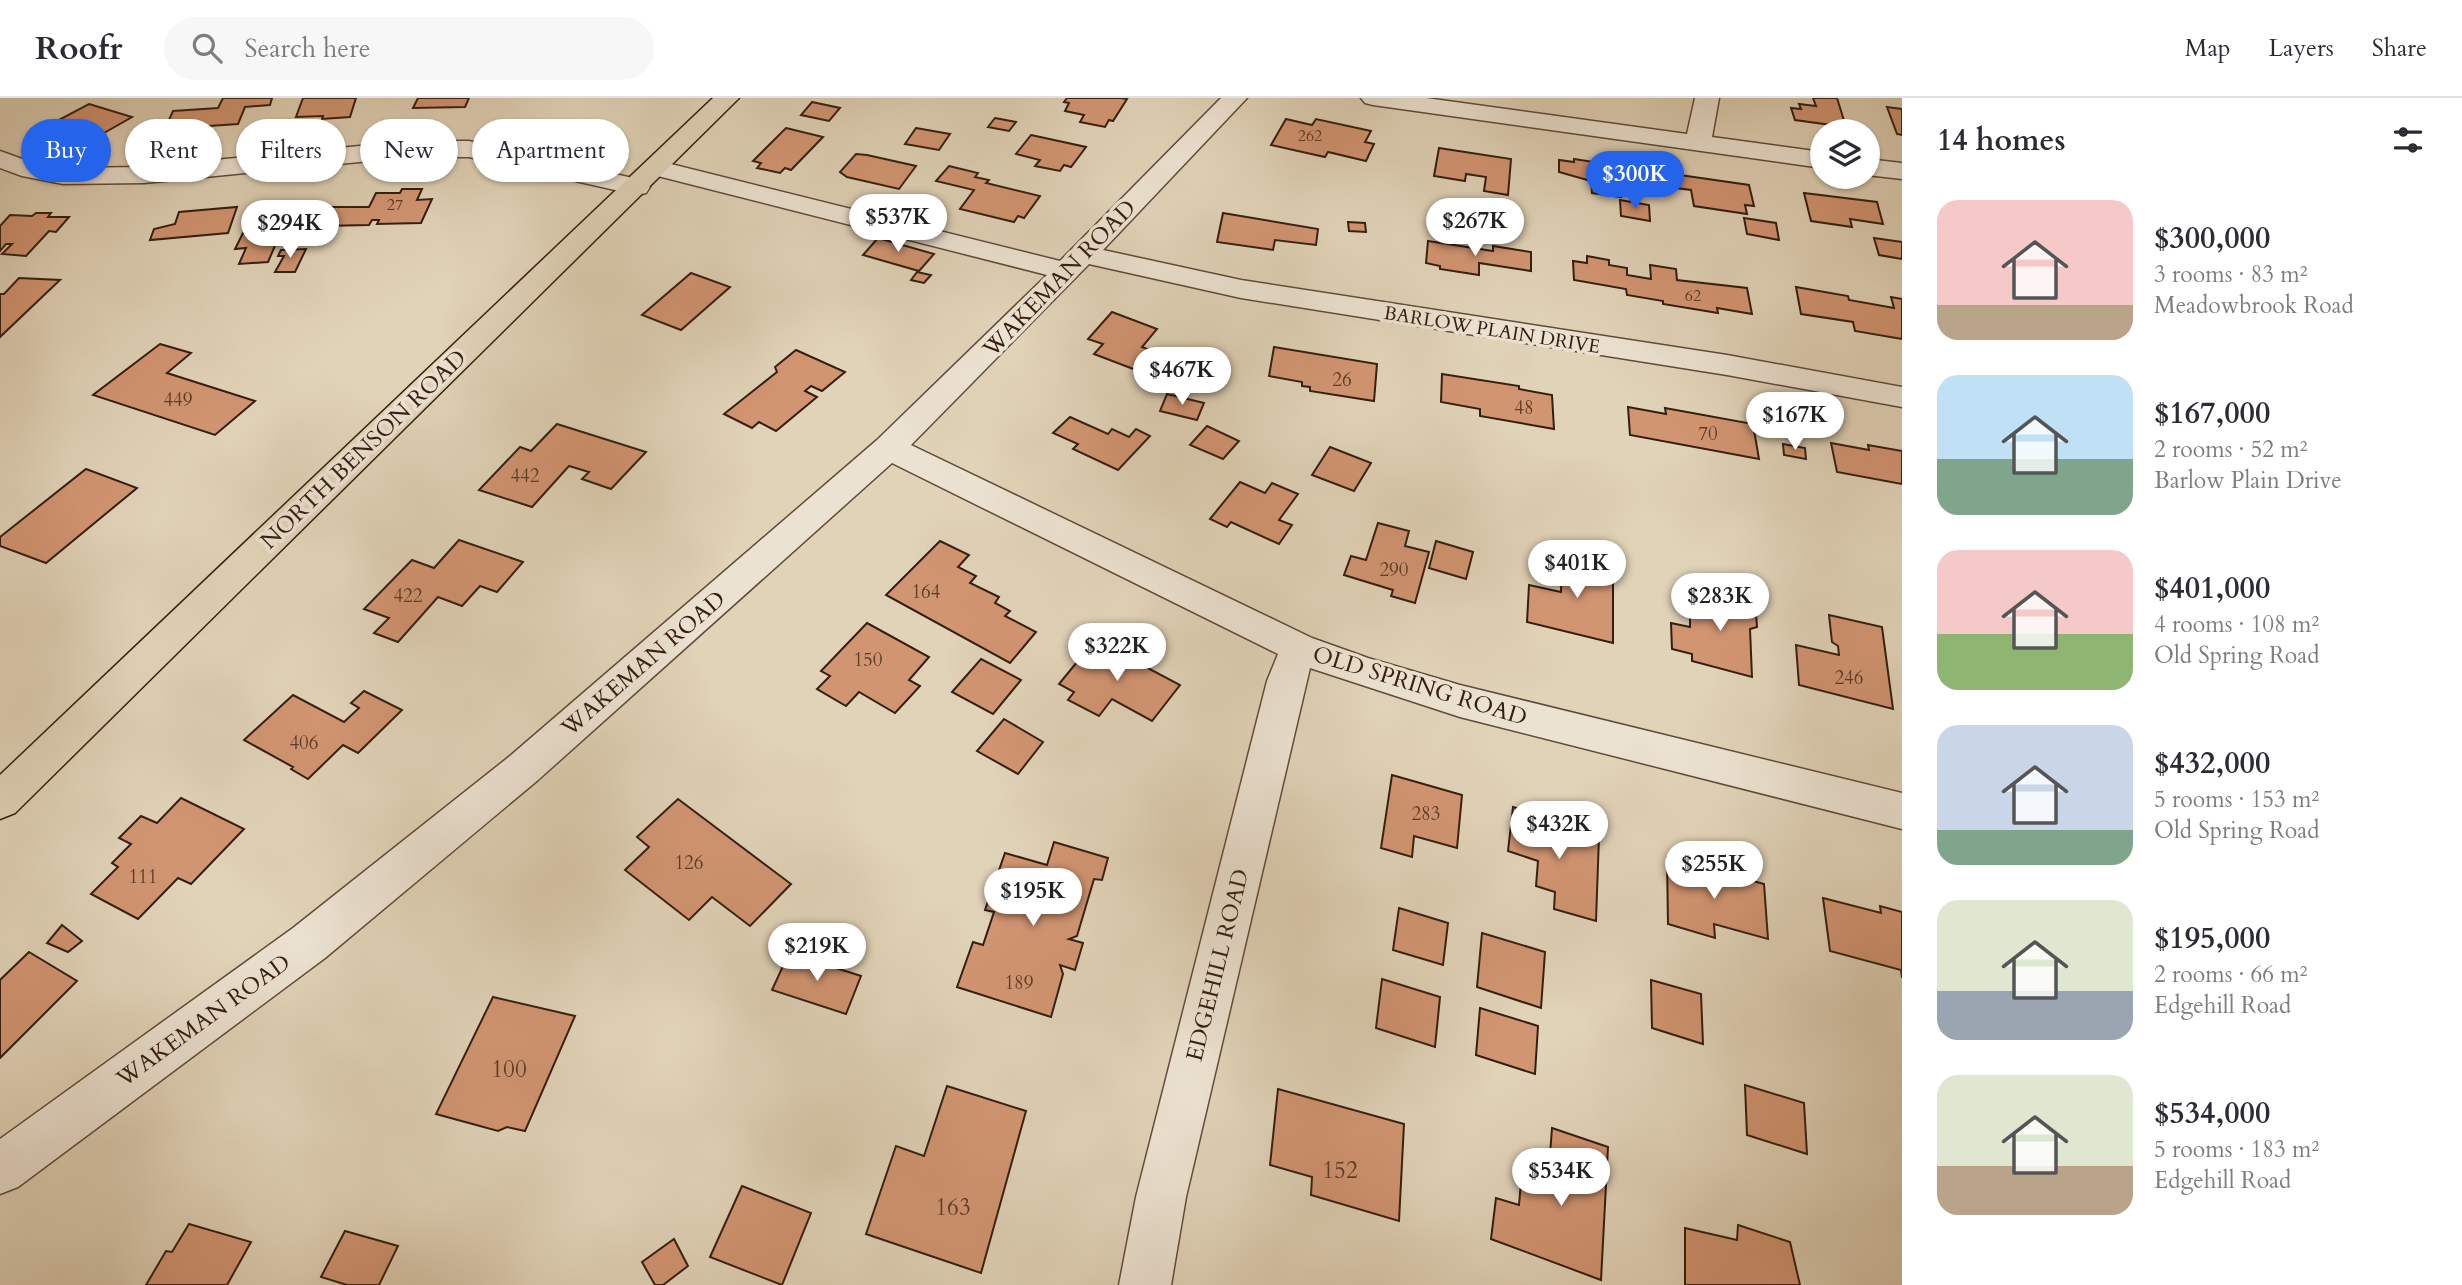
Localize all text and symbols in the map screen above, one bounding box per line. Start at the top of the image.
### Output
search box [164,17,654,80]
text: Roofr [35,26,122,71]
icon: search [188,29,226,67]
text: Search here [244,31,370,66]
text: Map [2185,32,2231,65]
text: Layers [2269,32,2334,65]
text: Share [2372,32,2427,65]
chip: Buy [21,119,111,182]
chip: Rent [125,119,222,182]
chip: Filters [236,119,346,182]
chip: New [360,119,458,182]
chip: Apartment [472,119,629,182]
map controls [1810,119,1880,189]
button: layers [1810,119,1880,189]
text: 14 homes [1937,120,2066,161]
icon: filters [2389,121,2427,159]
house number: 262 [1298,125,1322,147]
pin: $300K [1586,152,1684,211]
text: $300K [1602,158,1668,189]
street label: WAKEMAN ROAD [975,193,1143,365]
house number: 27 [387,194,403,216]
pin: $537K [849,194,947,254]
pin: $267K [1426,198,1524,258]
pin: $294K [241,200,339,260]
text: $537K [865,201,931,232]
text: $267K [1442,205,1508,236]
text: $294K [257,207,323,238]
text: $300,000 [2154,218,2270,259]
icon: home [1993,228,2077,312]
text: 3 rooms · 83 m² [2154,259,2307,290]
house number: 62 [1685,285,1701,307]
text: Meadowbrook Road [2154,290,2354,321]
street label: BARLOW PLAIN DRIVE [1382,300,1602,360]
street label: NORTH BENSON ROAD [254,343,473,556]
pin: $467K [1133,348,1231,407]
text: $467K [1149,354,1215,385]
house number: 26 [1332,367,1352,393]
house number: 449 [163,387,193,413]
pin: $167K [1746,392,1844,452]
text: $167,000 [2154,393,2270,434]
house number: 48 [1514,395,1534,421]
text: $167K [1762,399,1828,430]
icon: home [1993,403,2077,487]
house number: 70 [1698,421,1718,447]
text: 2 rooms · 52 m² [2154,434,2307,465]
house number: 442 [510,463,540,489]
text: Barlow Plain Drive [2154,465,2342,496]
pin: $401K [1528,540,1626,600]
text: $401K [1544,547,1610,578]
house number: 290 [1379,557,1409,583]
text: $401,000 [2154,568,2270,609]
pin: $283K [1671,574,1769,633]
icon: home [1993,578,2077,662]
house number: 164 [911,579,941,605]
text: $283K [1687,580,1753,611]
house number: 422 [393,583,423,609]
street label: WAKEMAN ROAD [554,584,732,744]
text: 4 rooms · 108 m² [2154,609,2319,640]
pin: $322K [1068,624,1166,683]
text: $322K [1084,630,1150,661]
street label: OLD SPRING ROAD [1309,638,1531,733]
text: Old Spring Road [2154,640,2319,671]
house number: 150 [853,647,883,673]
house number: 246 [1834,665,1864,691]
house number: 406 [289,730,319,756]
text: $432,000 [2154,743,2270,784]
icon: home [1993,753,2077,837]
text: 5 rooms · 153 m² [2154,784,2319,815]
house number: 283 [1411,801,1441,827]
pin: $432K [1510,802,1608,861]
text: $432K [1526,808,1592,839]
text: Old Spring Road [2154,815,2319,846]
pin: $255K [1665,842,1763,901]
text: $255K [1681,848,1747,879]
house number: 126 [674,850,704,876]
house number: 111 [128,864,158,890]
street label: EDGEHILL ROAD [1179,866,1256,1065]
pin: $195K [984,868,1082,928]
text: $195K [1000,875,1066,906]
text: $195,000 [2154,918,2270,959]
pin: $219K [768,924,866,983]
icon: home [1993,928,2077,1012]
text: $219K [784,930,850,961]
street label: WAKEMAN ROAD [109,947,296,1095]
text: 2 rooms · 66 m² [2154,959,2307,990]
house number: 189 [1004,970,1034,996]
text: Edgehill Road [2154,990,2291,1021]
house number: 100 [491,1054,527,1085]
text: $534,000 [2154,1093,2270,1134]
icon: home [1993,1103,2077,1187]
text: 5 rooms · 183 m² [2154,1134,2319,1165]
pin: $534K [1512,1148,1610,1208]
house number: 152 [1322,1155,1358,1186]
text: $534K [1528,1155,1594,1186]
text: Edgehill Road [2154,1165,2291,1196]
house number: 163 [935,1192,971,1223]

